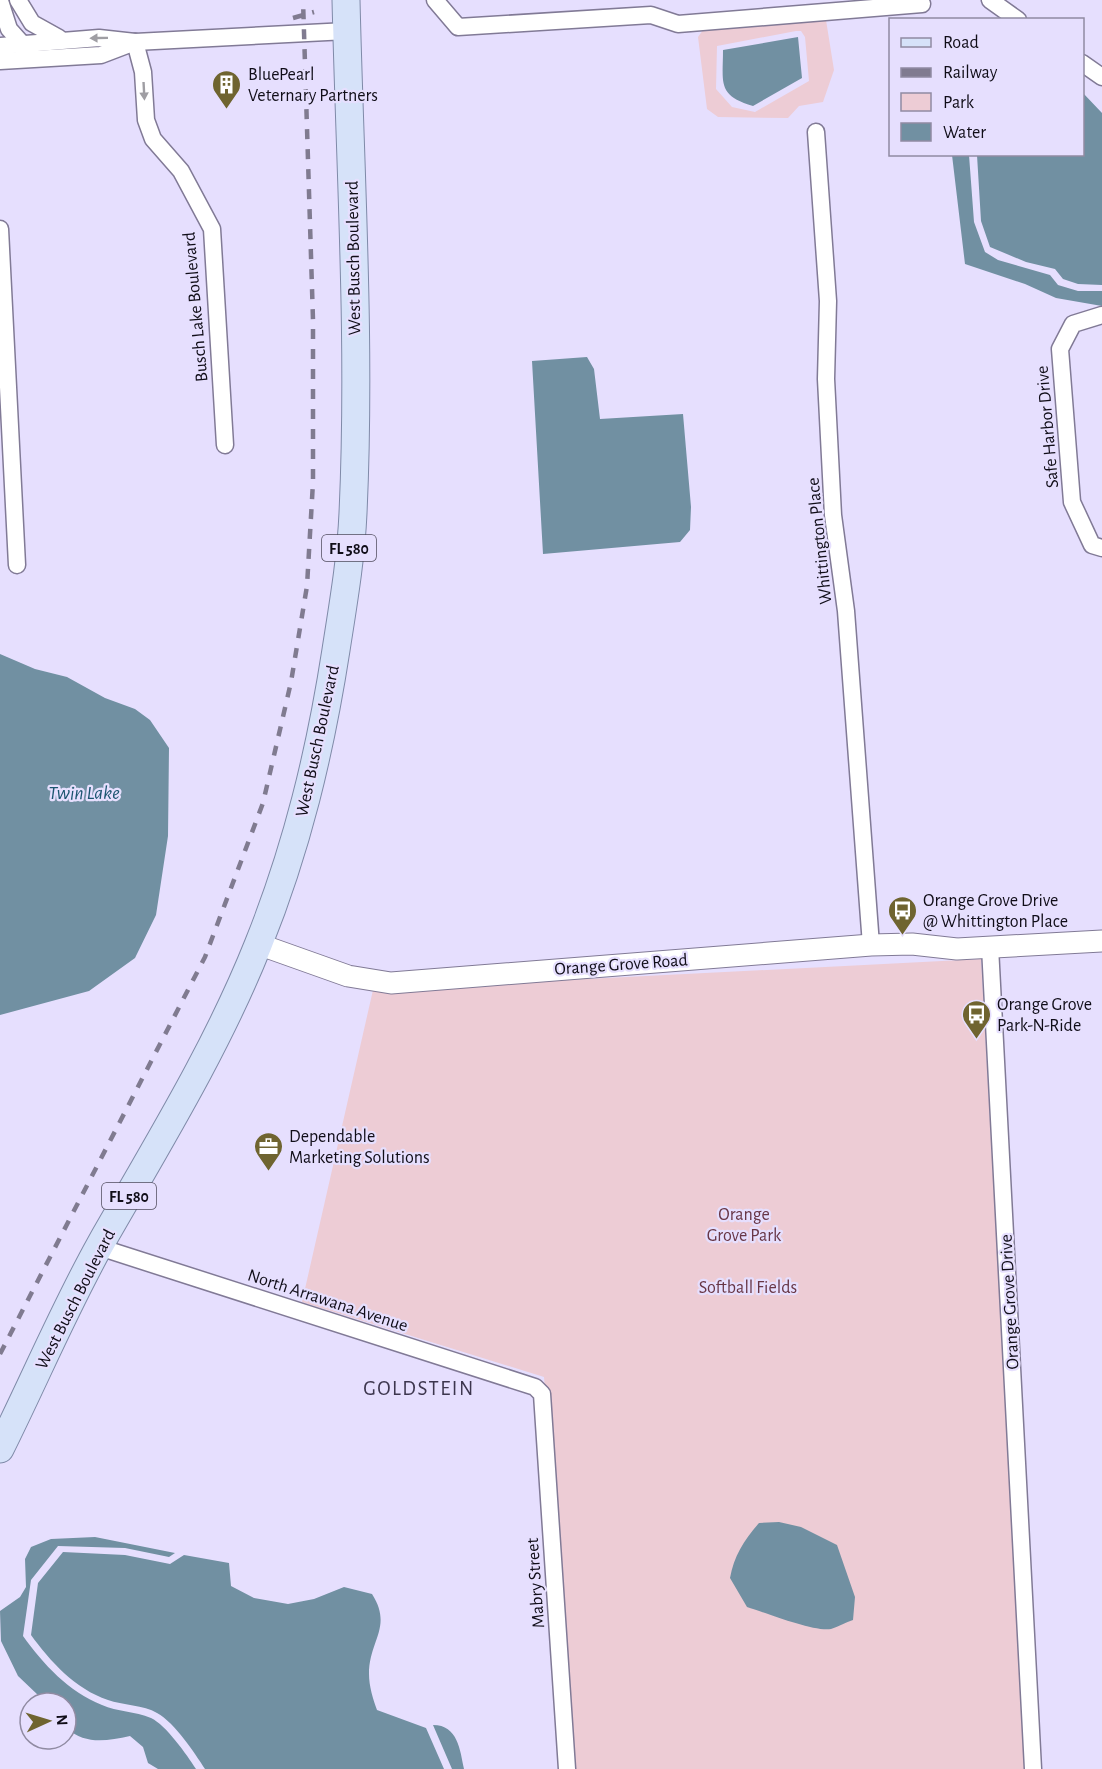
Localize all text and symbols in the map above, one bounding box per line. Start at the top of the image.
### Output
legend [889,18,1084,156]
one-way arrow [90,33,109,43]
text: Road [943,34,979,52]
text: Railway [943,64,998,82]
place label: BluePearl Veternary Partners [248,66,378,105]
building icon: BluePearl Veternary Partners [211,68,243,110]
one-way arrow [139,82,149,101]
text: Park [943,94,975,112]
text: Water [943,124,986,142]
street label: West Busch Boulevard [344,181,364,335]
street label: Busch Lake Boulevard [180,231,212,383]
street label: Safe Harbor Drive [1034,365,1062,489]
street label: Whittington Place [804,477,836,605]
road number: FL 580 [322,535,376,561]
street label: West Busch Boulevard [293,664,343,819]
water label: Twin Lake [48,783,120,803]
place label: Orange Grove Drive @ Whittington Place [923,892,1068,931]
bus stop icon: Orange Grove Drive @ Whittington Place [886,894,918,936]
street label: Orange Grove Road [554,951,688,979]
place label: Orange Grove Park-N-Ride [997,996,1092,1035]
bus stop icon: Orange Grove Park-N-Ride [960,998,992,1040]
place label: Dependable Marketing Solutions [289,1128,430,1167]
office icon: Dependable Marketing Solutions [252,1130,284,1172]
road number: FL 580 [102,1183,156,1209]
park label: Orange Grove Park [707,1206,782,1245]
street label: West Busch Boulevard [33,1227,119,1372]
street label: Orange Grove Drive [997,1234,1023,1370]
street label: North Arrawana Avenue [245,1267,410,1335]
park label: Softball Fields [699,1279,797,1297]
district label: GOLDSTEIN [363,1378,475,1399]
street label: Mabry Street [524,1537,548,1629]
north arrow [18,1691,78,1751]
text: N [54,1714,70,1726]

